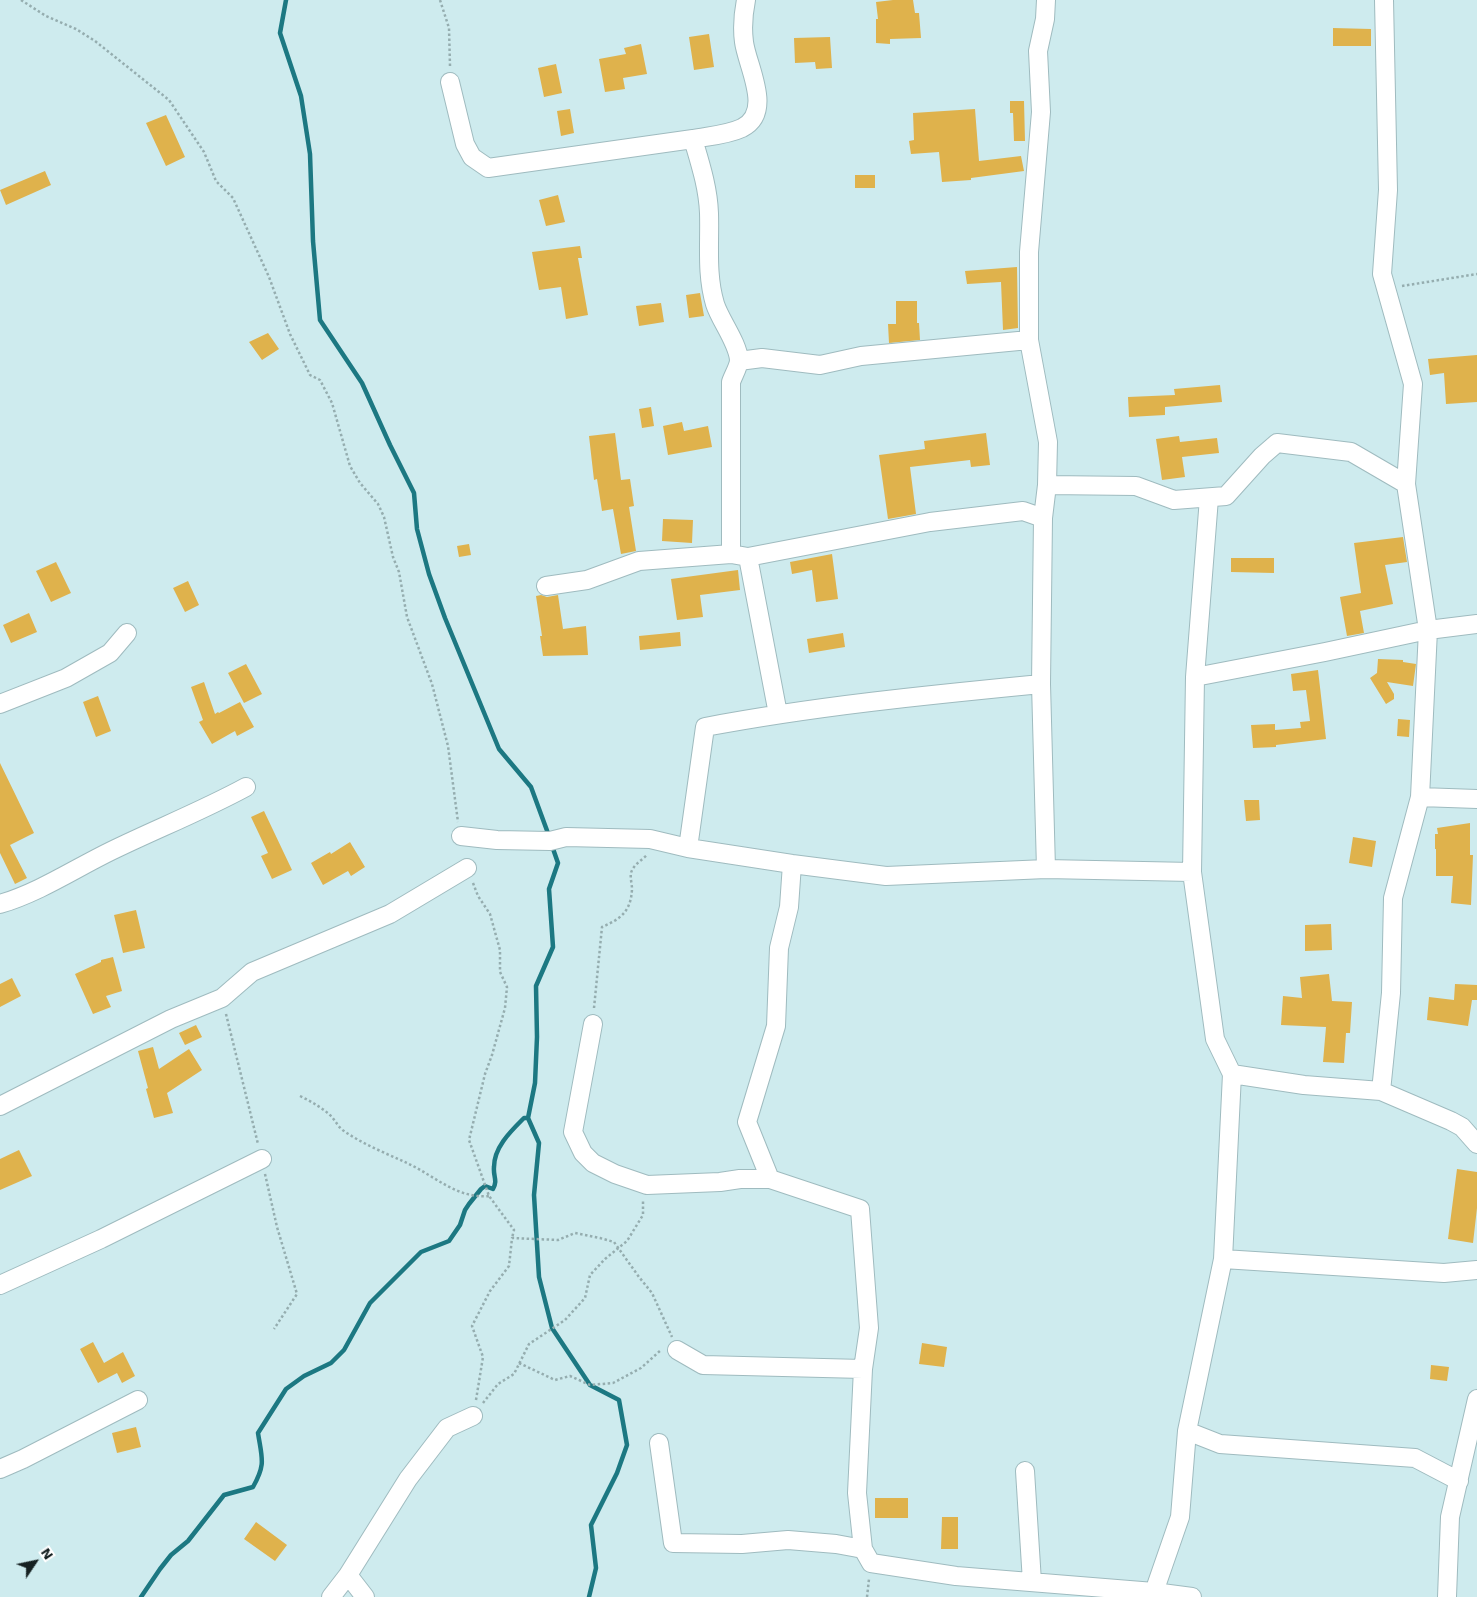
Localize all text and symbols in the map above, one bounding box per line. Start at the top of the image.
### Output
north arrow [10,1537,60,1587]
text: N [38,1545,57,1562]

